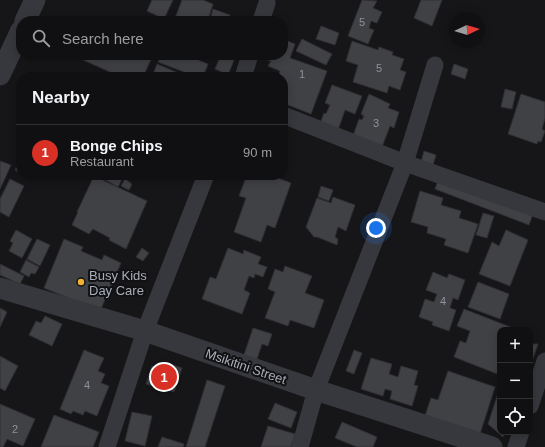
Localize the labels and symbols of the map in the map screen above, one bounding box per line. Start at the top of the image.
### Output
north arrow [449,12,485,48]
house number: 5 [359,16,365,28]
house number: 5 [376,62,382,74]
house number: 1 [299,68,305,80]
house number: 3 [373,117,379,129]
your location [366,218,386,238]
place label: Busy Kids Day Care [89,268,147,298]
marker: Busy Kids Day Care [76,277,86,287]
house number: 4 [440,295,446,307]
street label: Msikitini Street [203,346,289,387]
pin: 1 [151,362,177,392]
house number: 4 [84,379,90,391]
house number: 2 [12,423,18,435]

